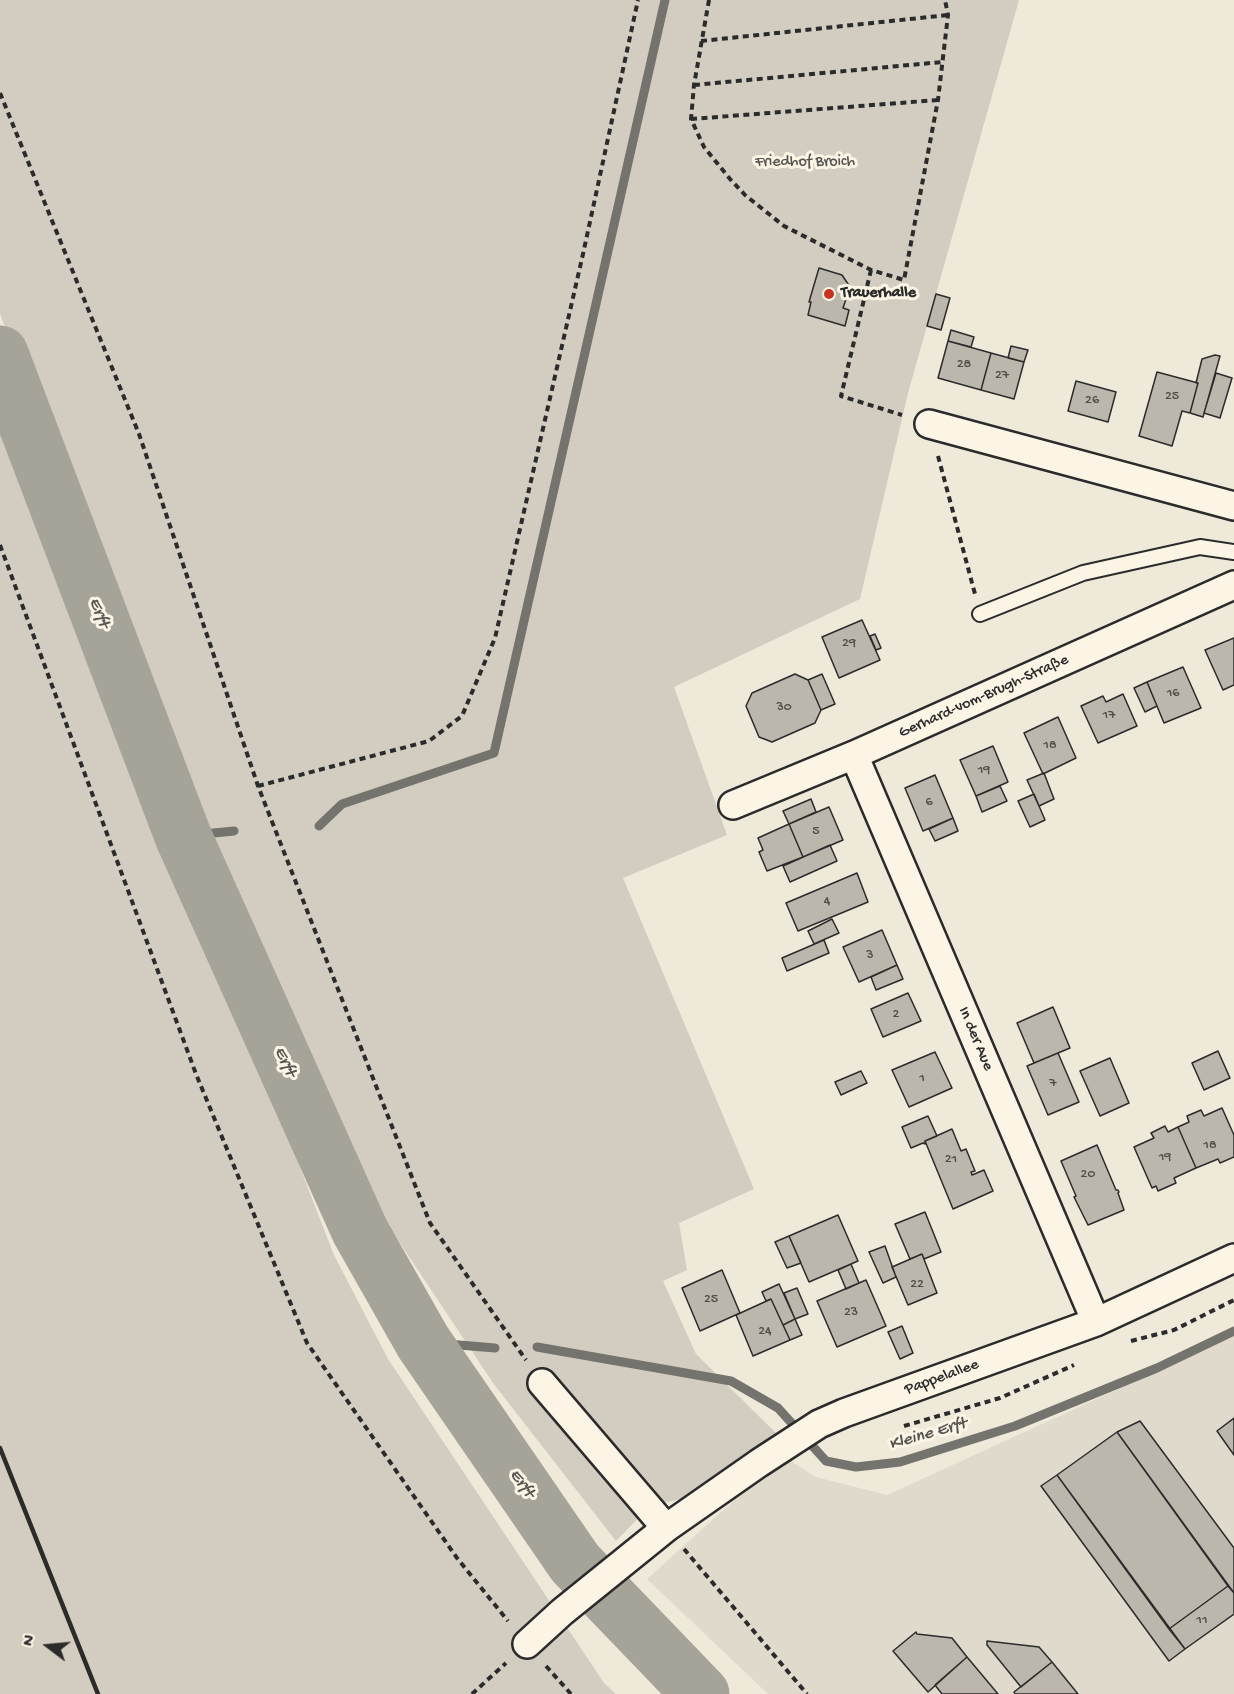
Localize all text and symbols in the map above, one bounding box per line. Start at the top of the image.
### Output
park label: Friedhof Broich [755,153,855,173]
place label: Trauerhalle [841,284,916,304]
marker: Trauerhalle [822,287,836,301]
house number: 28 [957,357,971,373]
house number: 27 [995,368,1009,384]
house number: 25 [1165,389,1179,405]
house number: 26 [1085,393,1099,409]
water label: Erft [82,595,114,631]
house number: 29 [842,636,856,652]
street label: Gerhard-vom-Brugh-Straße [896,651,1072,743]
house number: 16 [1167,686,1179,702]
house number: 30 [776,700,792,716]
house number: 17 [1103,708,1115,724]
house number: 18 [1043,738,1057,754]
house number: 19 [978,763,990,779]
house number: 6 [925,795,933,811]
house number: 5 [812,824,820,840]
house number: 4 [824,894,830,910]
house number: 3 [866,948,874,964]
street label: In der Aue [953,1004,997,1074]
house number: 2 [893,1007,899,1023]
water label: Erft [268,1044,300,1080]
house number: 1 [919,1071,925,1087]
house number: 7 [1049,1076,1057,1092]
house number: 18 [1203,1138,1217,1154]
house number: 19 [1159,1150,1171,1166]
house number: 21 [945,1152,957,1168]
house number: 20 [1081,1167,1095,1183]
house number: 22 [910,1277,924,1293]
house number: 25 [704,1292,718,1308]
house number: 23 [844,1305,858,1321]
house number: 24 [758,1324,772,1340]
street label: Pappelallee [902,1356,982,1400]
water label: Kleine Erft [887,1414,969,1456]
water label: Erft [503,1465,539,1503]
house number: 11 [1196,1613,1208,1629]
north arrow [18,1616,78,1676]
text: N [20,1633,41,1649]

